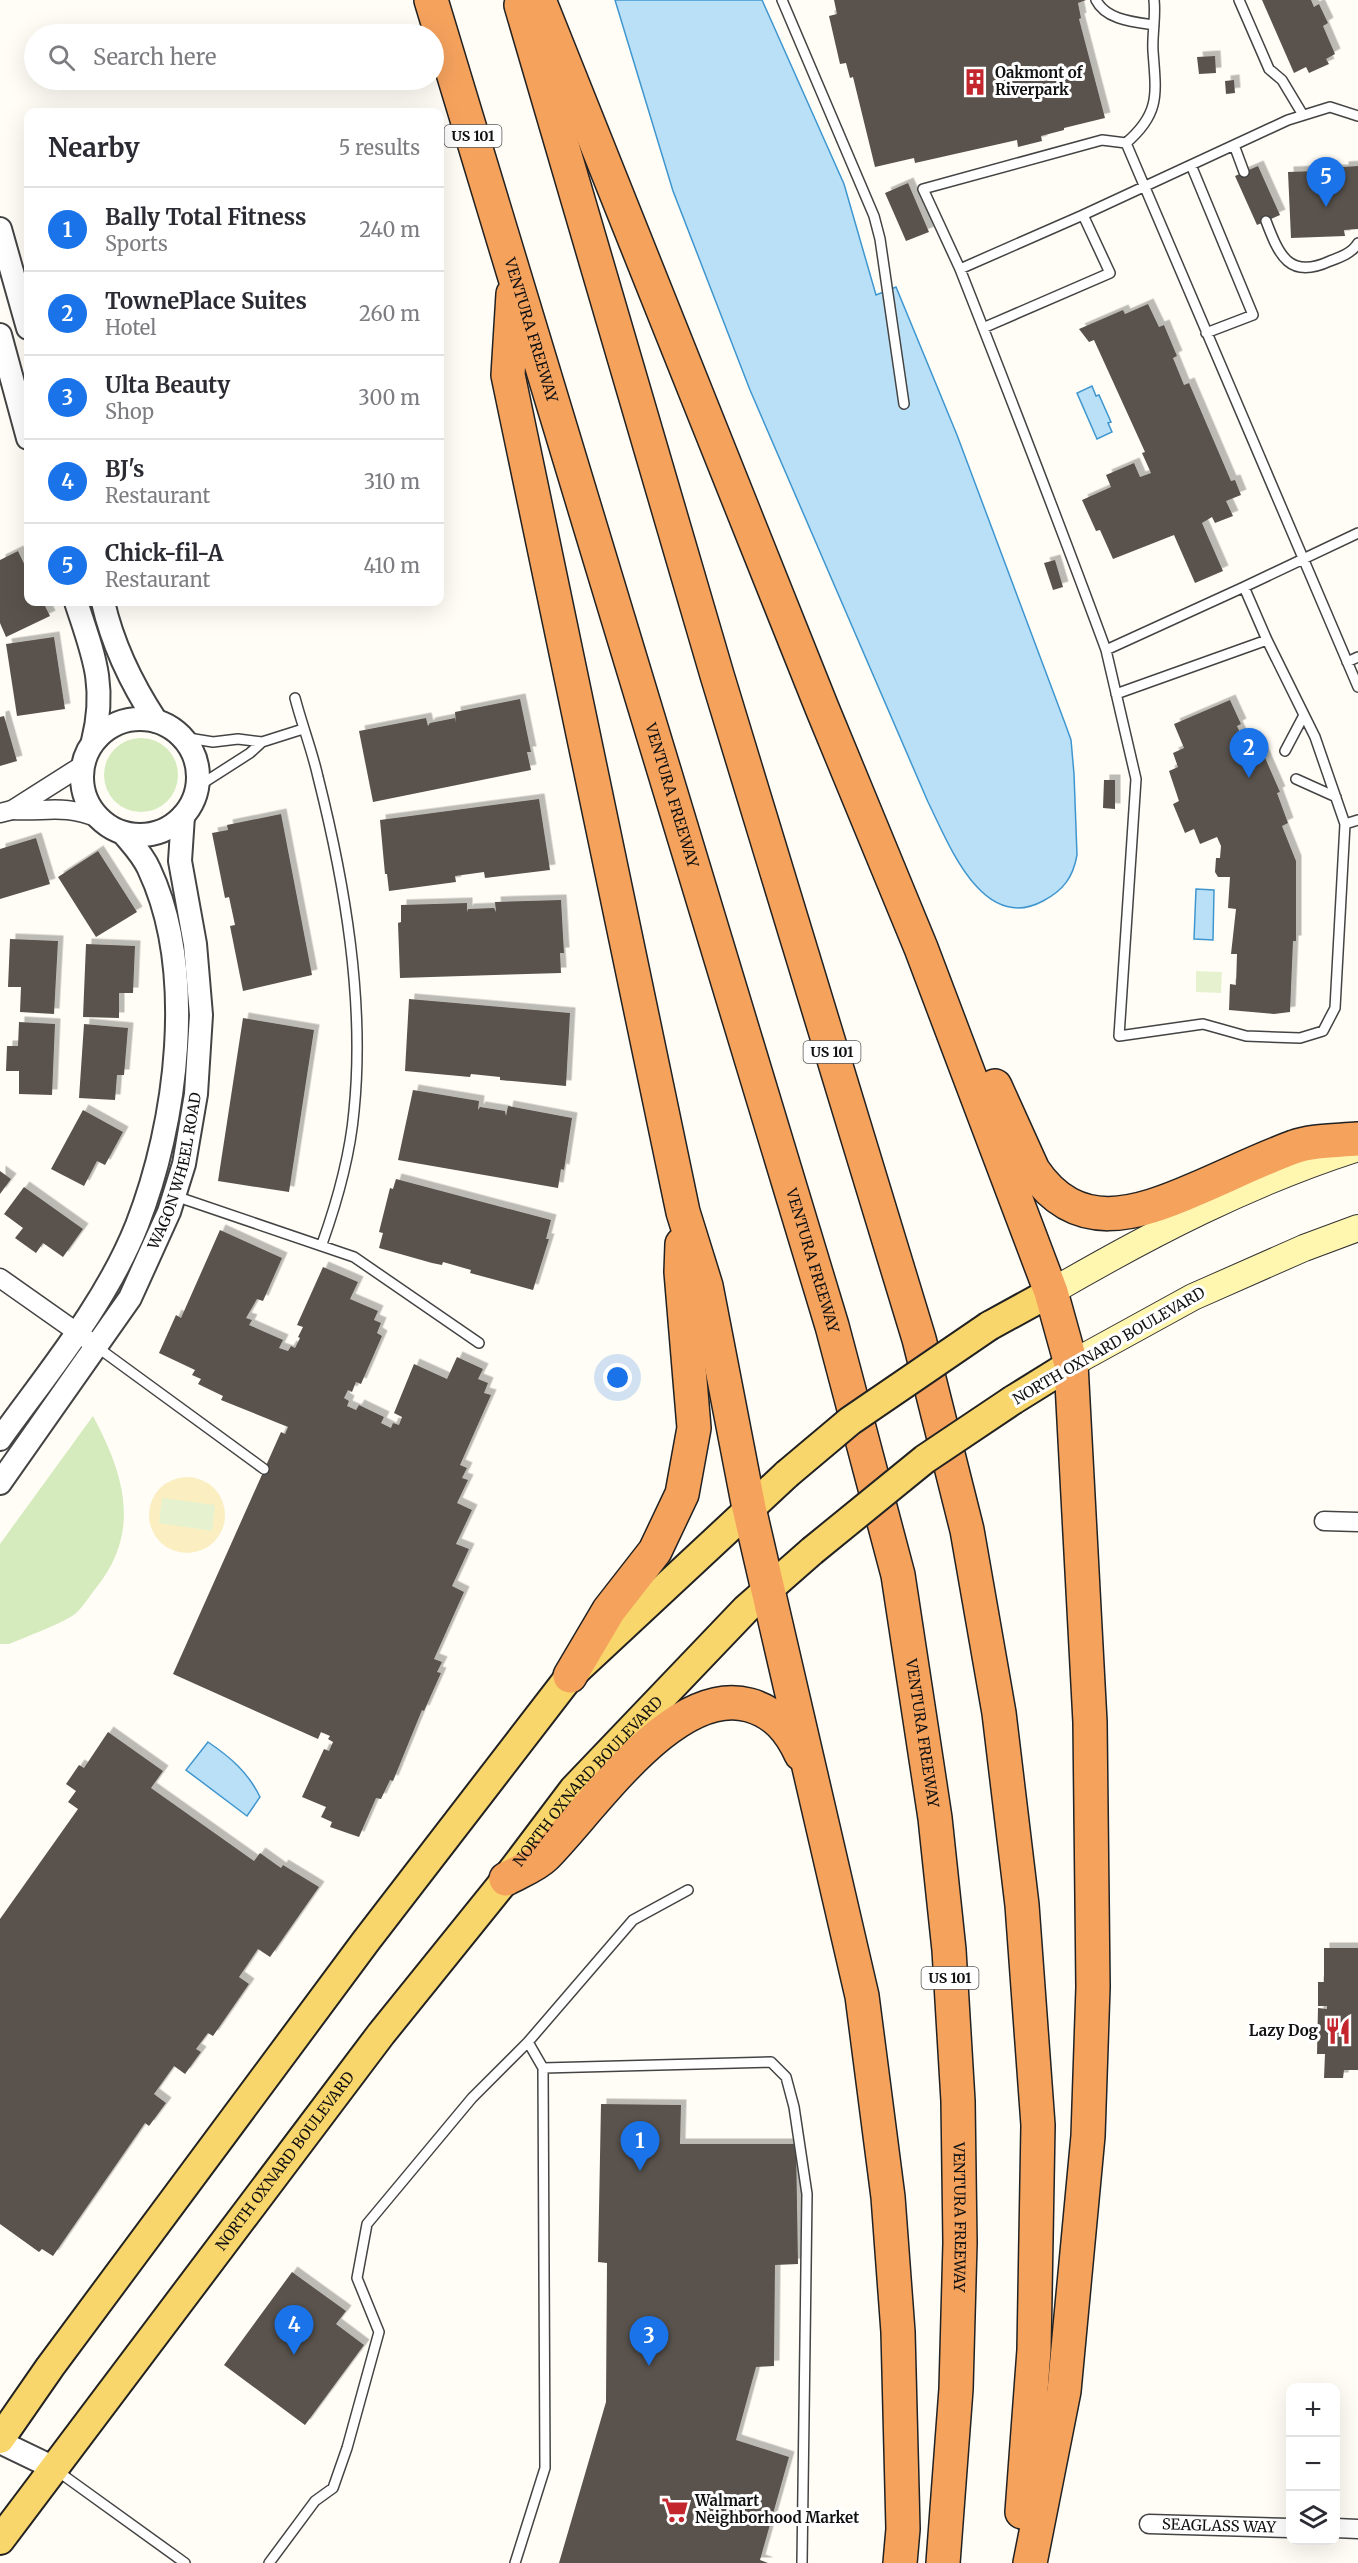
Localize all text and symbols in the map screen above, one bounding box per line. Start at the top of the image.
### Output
search box [24,24,444,90]
icon: search [45,41,78,74]
text: Search here [93,43,216,71]
place label: Oakmont of Riverpark [995,63,1084,99]
building icon: Oakmont of Riverpark [960,67,990,97]
road number: US 101 [444,125,502,147]
text: Nearby [48,131,140,164]
text: 5 results [339,135,420,160]
pin: 5 [1306,158,1346,207]
text: Bally Total Fitness [105,203,306,231]
text: 1 [63,217,72,242]
text: 240 m [359,217,420,242]
text: Sports [105,231,168,256]
street label: VENTURA FREEWAY [500,254,562,405]
text: TownePlace Suites [105,287,307,315]
text: 2 [62,301,73,326]
text: 260 m [359,301,420,326]
text: Hotel [105,315,156,340]
text: Ulta Beauty [105,371,230,399]
text: 3 [62,385,73,410]
text: 300 m [358,385,420,410]
text: Shop [105,399,154,424]
text: BJ's [105,455,144,483]
text: 4 [61,469,74,494]
text: 310 m [364,469,420,494]
text: Restaurant [105,483,210,508]
text: Chick-fil-A [105,539,223,567]
text: 5 [62,553,73,578]
text: 410 m [363,553,420,578]
text: Restaurant [105,567,210,592]
street label: VENTURA FREEWAY [641,720,703,870]
pin: 2 [1230,728,1268,778]
road number: US 101 [804,1041,860,1063]
street label: WAGON WHEEL ROAD [143,1091,205,1253]
street label: VENTURA FREEWAY [782,1185,844,1335]
street label: NORTH OXNARD BOULEVARD [1009,1283,1208,1409]
your location [603,1363,632,1392]
street label: VENTURA FREEWAY [902,1656,943,1809]
street label: NORTH OXNARD BOULEVARD [509,1692,666,1870]
road number: US 101 [922,1967,978,1989]
restaurant icon: Lazy Dog [1323,2016,1353,2046]
place label: Lazy Dog [1249,2021,1319,2040]
street label: NORTH OXNARD BOULEVARD [211,2068,358,2254]
pin: 1 [620,2122,660,2171]
street label: VENTURA FREEWAY [950,2141,970,2293]
pin: 4 [274,2306,314,2355]
pin: 3 [630,2316,668,2366]
map controls [1286,2383,1340,2545]
button: + [1286,2383,1340,2437]
button: − [1286,2437,1340,2491]
place label: Walmart Neighborhood Market [694,2491,859,2527]
button: layers [1286,2491,1340,2545]
supermarket icon: Walmart Neighborhood Market [660,2495,690,2525]
street label: SEAGLASS WAY [1162,2514,1277,2537]

